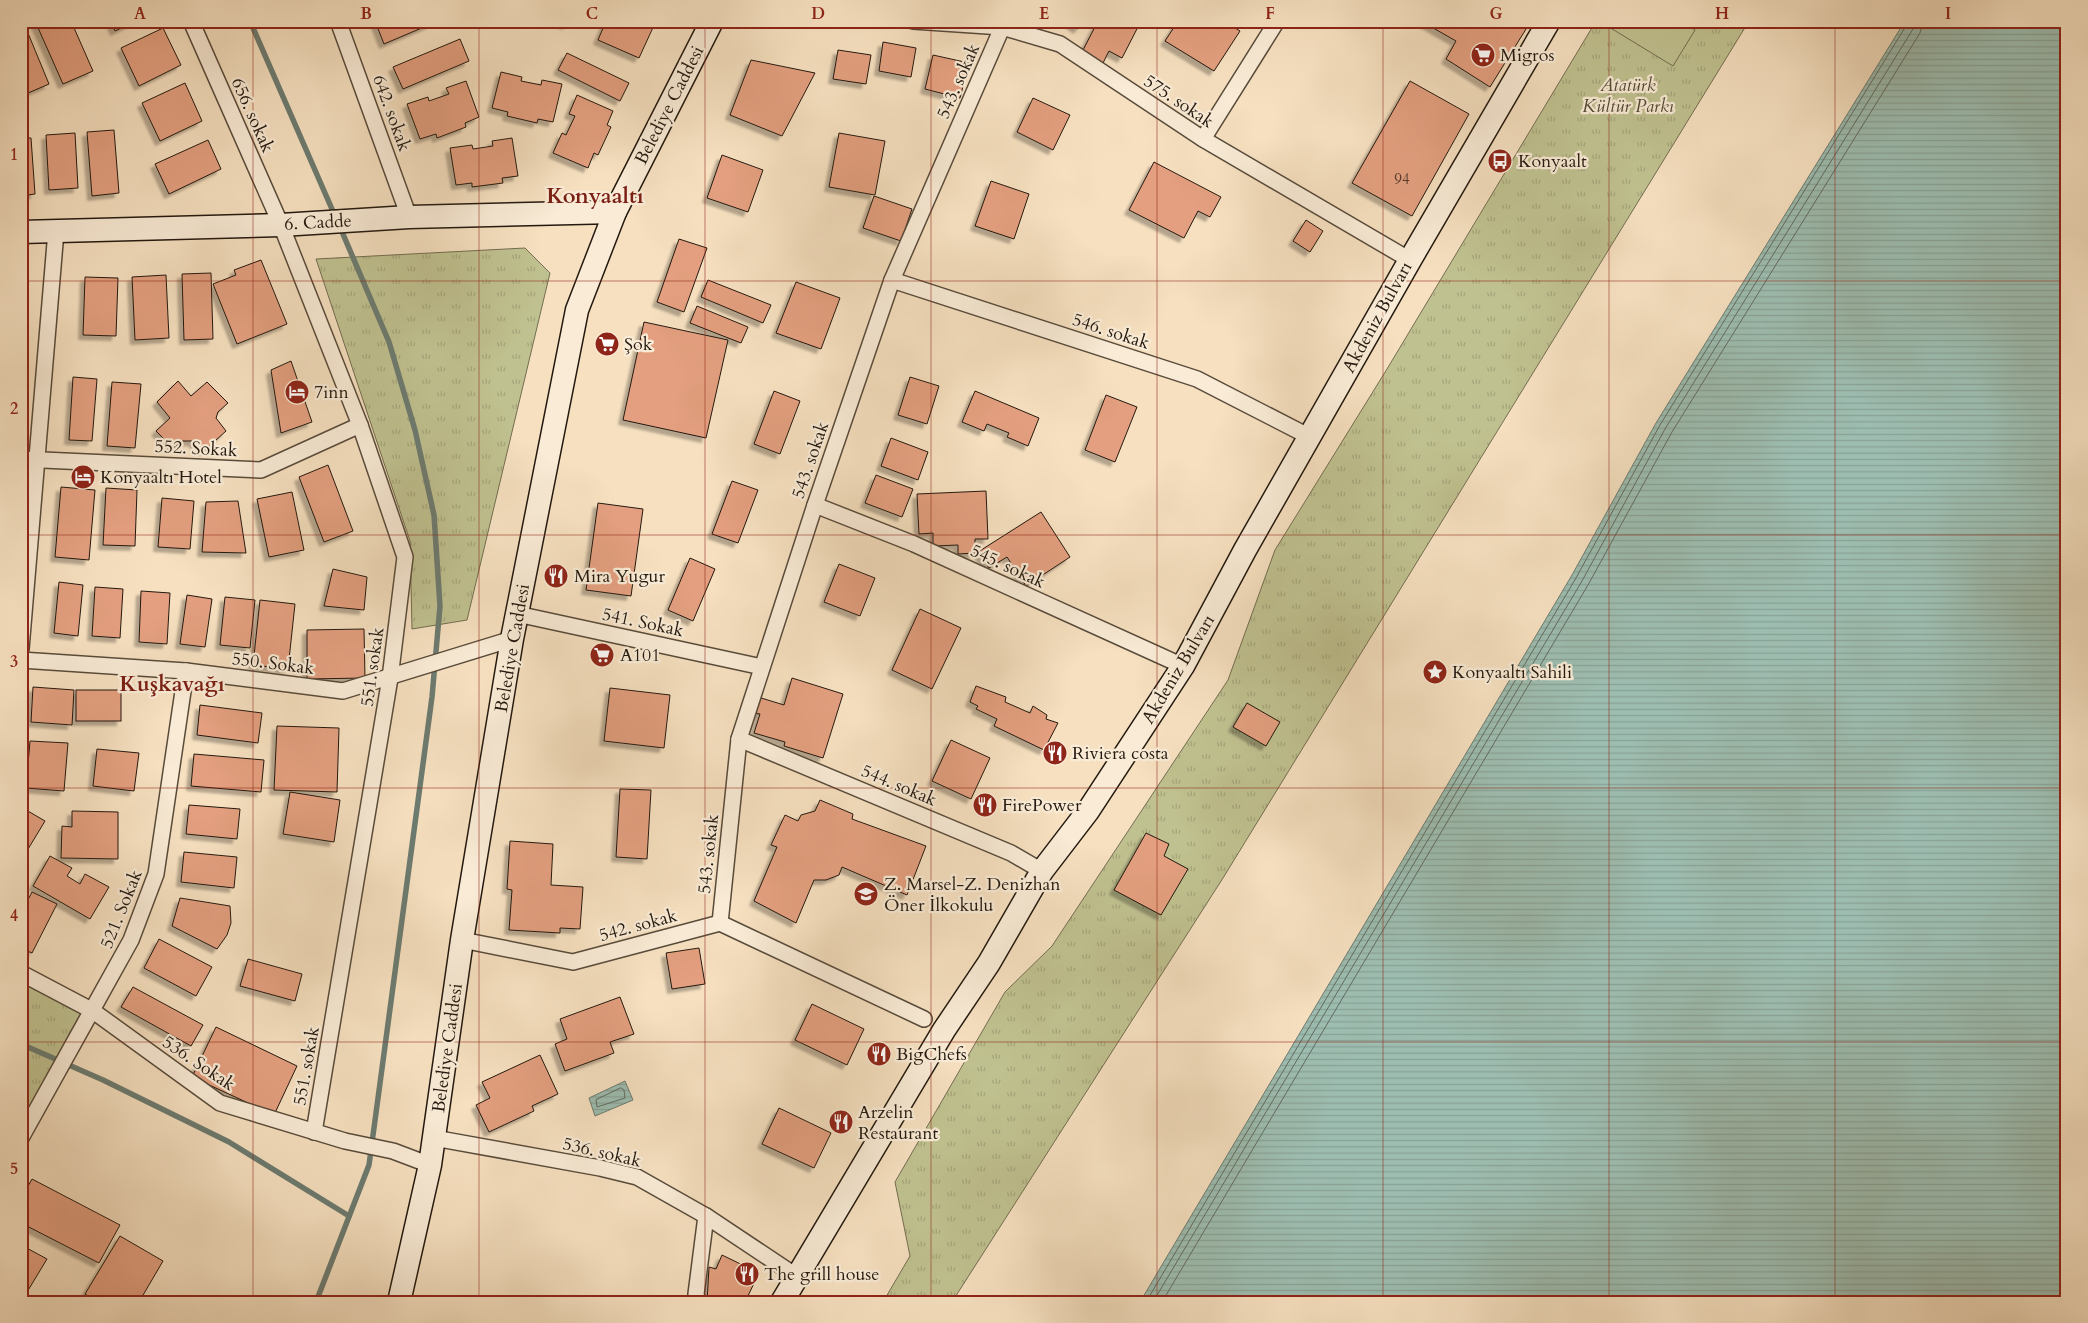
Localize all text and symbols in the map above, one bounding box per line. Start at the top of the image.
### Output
text: A [134,3,146,25]
text: B [360,3,372,25]
text: C [586,3,598,25]
text: D [811,3,825,25]
text: E [1039,3,1049,25]
text: F [1265,3,1275,25]
text: G [1489,3,1503,25]
text: H [1715,3,1729,25]
text: I [1945,3,1951,25]
street label: 543. sokak [931,39,986,123]
street label: Belediye Caddesi [629,42,710,169]
supermarket icon: Migros [1470,42,1496,68]
place label: Migros [1500,43,1554,68]
street label: 575. sokak [1139,69,1219,134]
street label: 642. sokak [366,71,417,155]
park label: Atatürk Kültür Parkı [1582,73,1674,119]
street label: 656. sokak [225,74,280,157]
text: 1 [10,144,18,166]
bus stop icon: Konyaalt [1487,148,1513,174]
place label: Konyaalt [1518,149,1587,174]
house number: 94 [1394,169,1410,189]
district label: Konyaaltı [546,181,644,211]
street label: 6. Cadde [284,208,352,237]
street label: Akdeniz Bulvarı [1337,257,1418,377]
street label: 546. sokak [1069,307,1153,356]
supermarket icon: Şok [594,331,620,357]
place label: Şok [624,332,653,357]
hotel icon: 7inn [284,379,310,405]
place label: 7inn [314,380,350,405]
text: 2 [10,398,18,420]
street label: 543. sokak [786,418,835,502]
street label: 552. Sokak [154,434,238,463]
hotel icon: Konyaaltı Hotel [70,464,96,490]
place label: Konyaaltı Hotel [100,465,222,490]
street label: 545. sokak [966,538,1050,595]
restaurant icon: Mira Yugur [543,563,569,589]
place label: Mira Yugur [574,564,665,589]
street label: Belediye Caddesi [489,582,536,714]
street label: 541. Sokak [600,602,686,643]
street label: Akdeniz Bulvarı [1136,610,1221,729]
street label: 551. sokak [355,625,390,708]
supermarket icon: A101 [589,642,615,668]
place label: A101 [620,643,660,668]
street label: 550. Sokak [230,646,316,681]
text: 3 [10,651,18,673]
place icon: Konyaaltı Sahili [1422,659,1448,685]
place label: Konyaaltı Sahili [1452,660,1572,685]
district label: Kuşkavağı [119,669,225,699]
restaurant icon: Riviera costa [1042,740,1068,766]
place label: Riviera costa [1072,741,1169,766]
street label: 544. sokak [857,758,941,813]
restaurant icon: FirePower [972,792,998,818]
place label: FirePower [1002,793,1082,818]
street label: 543. sokak [692,813,725,895]
street label: 521. Sokak [94,866,149,952]
place label: Z. Marsel-Z. Denizhan Öner İlkokulu [884,872,1061,918]
school or university icon: Z. Marsel-Z. Denizhan Öner İlkokulu [853,881,879,907]
street label: 542. sokak [596,903,680,948]
text: 4 [10,905,18,927]
street label: Belediye Caddesi [426,982,469,1114]
street label: 551. sokak [287,1024,326,1108]
street label: 536. Sokak [157,1030,240,1097]
restaurant icon: BigChefs [866,1041,892,1067]
place label: BigChefs [896,1042,967,1067]
place label: Arzelin Restaurant [858,1100,939,1146]
restaurant icon: Arzelin Restaurant [828,1109,854,1135]
street label: 536. sokak [560,1131,644,1174]
text: 5 [10,1158,18,1180]
restaurant icon: The grill house [734,1261,760,1287]
place label: The grill house [764,1262,879,1287]

